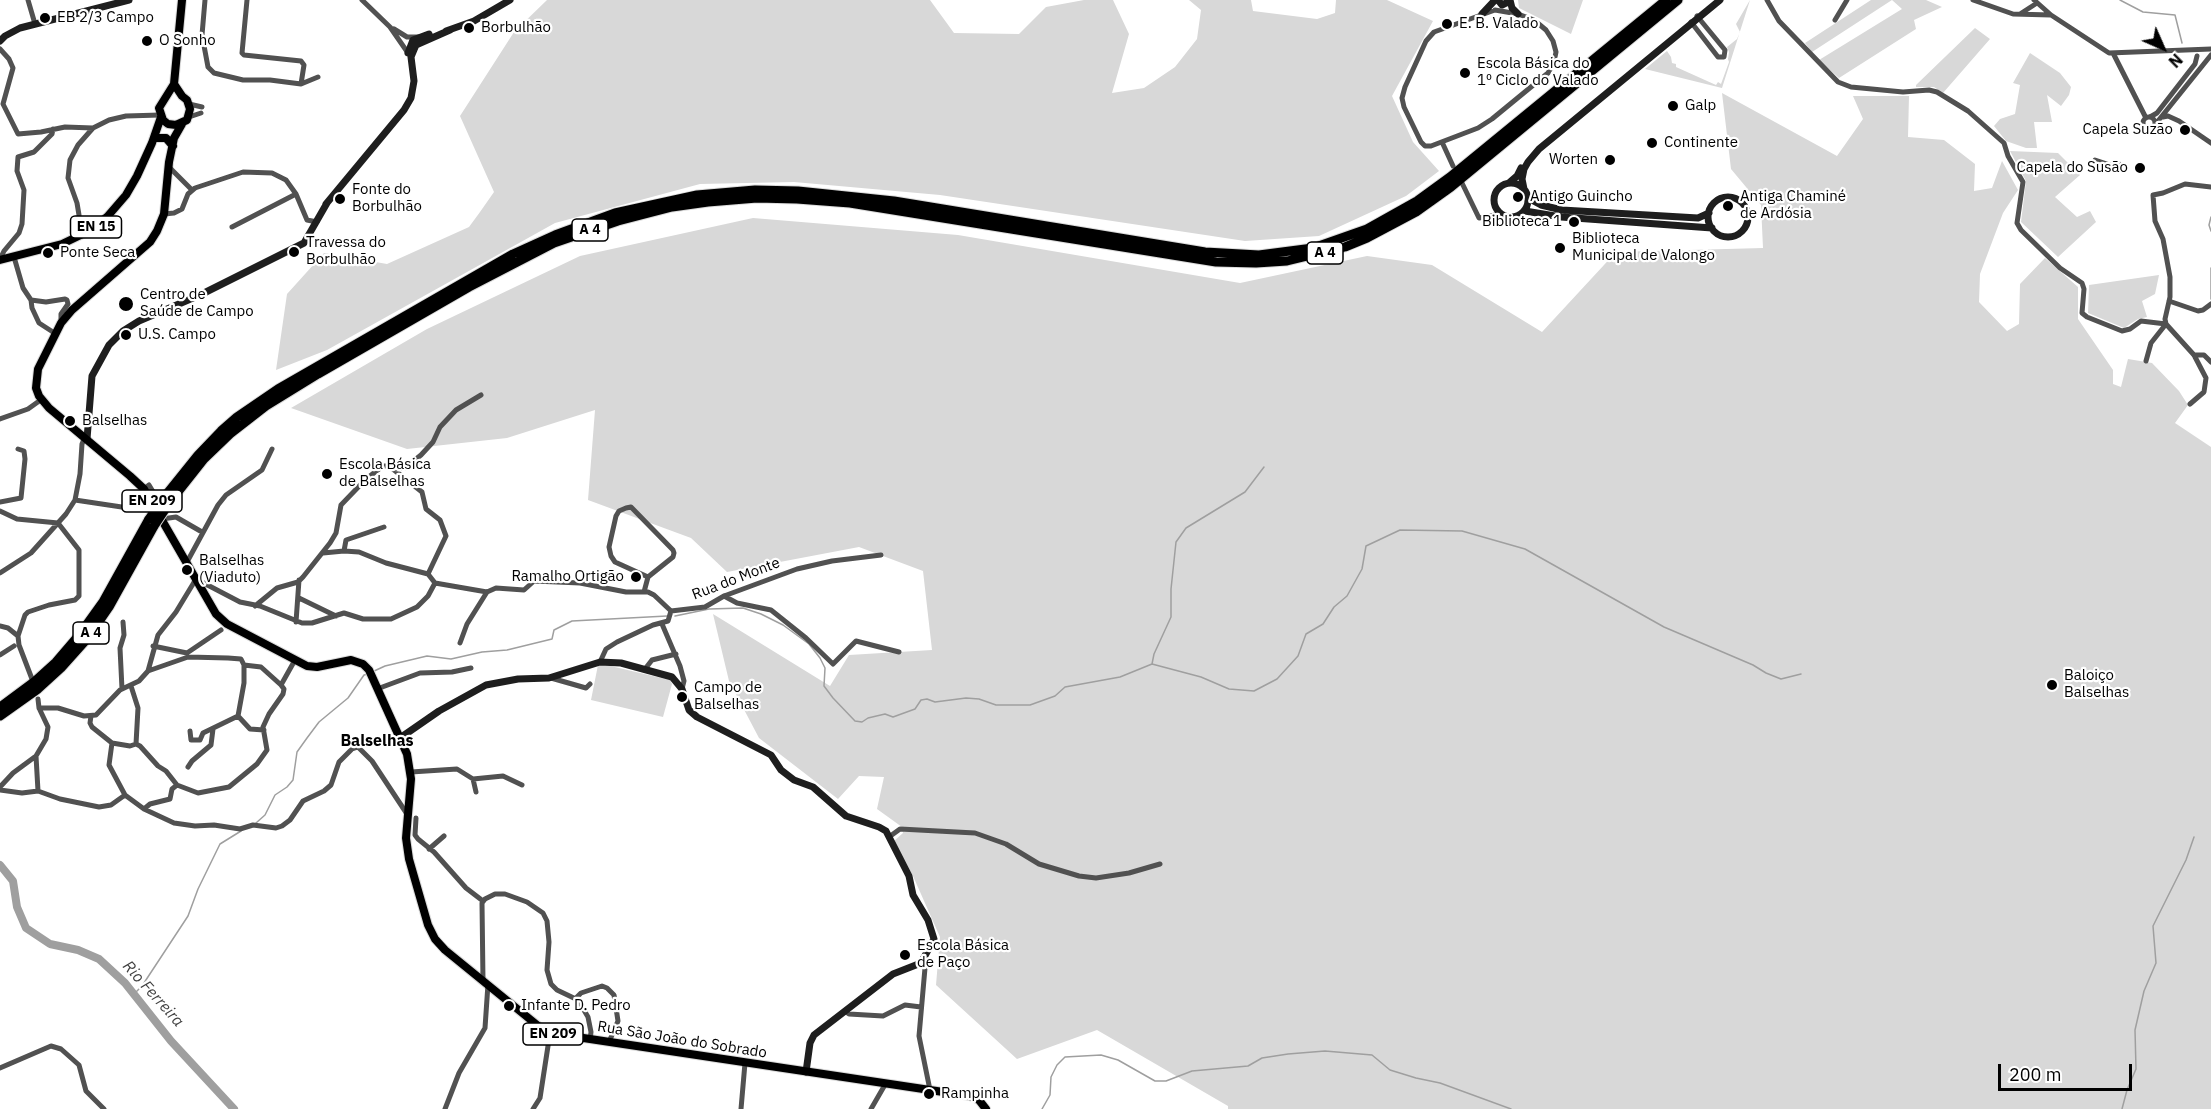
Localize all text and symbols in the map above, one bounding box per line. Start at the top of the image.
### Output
place label: EB 2/3 Campo [57,9,154,27]
marker: EB 2/3 Campo [38,11,52,25]
place label: E. B. Valado [1459,15,1538,33]
marker: E. B. Valado [1440,17,1454,31]
north arrow [2133,18,2193,78]
place label: Borbulhão [481,19,551,37]
marker: Borbulhão [462,21,476,35]
place label: O Sonho [159,32,216,50]
marker: O Sonho [140,34,154,48]
text: N [2165,50,2187,72]
place label: Escola Básica do 1º Ciclo do Valado [1477,55,1599,90]
marker: Escola Básica do 1º Ciclo do Valado [1458,66,1472,80]
place label: Galp [1685,97,1716,115]
marker: Galp [1666,99,1680,113]
place label: Capela Suzão [2083,121,2173,139]
marker: Capela Suzão [2178,123,2192,137]
place label: Continente [1664,134,1738,152]
marker: Continente [1645,136,1659,150]
place label: Worten [1549,151,1598,169]
marker: Worten [1603,153,1617,167]
place label: Capela do Susão [2017,159,2128,177]
marker: Capela do Susão [2133,161,2147,175]
place label: Fonte do Borbulhão [352,181,422,216]
place label: Antigo Guincho [1530,188,1633,206]
place label: Antiga Chaminé de Ardósia [1740,188,1846,223]
marker: Antigo Guincho [1511,190,1525,204]
marker: Fonte do Borbulhão [333,192,347,206]
marker: Antiga Chaminé de Ardósia [1721,199,1735,213]
place label: Biblioteca 1 [1482,213,1562,231]
marker: Biblioteca 1 [1567,215,1581,229]
road number: EN 15 [70,216,122,238]
road number: A 4 [572,219,608,241]
place label: Biblioteca Municipal de Valongo [1572,230,1715,265]
place label: Travessa do Borbulhão [306,234,386,269]
marker: Biblioteca Municipal de Valongo [1553,241,1567,255]
road number: A 4 [1307,242,1343,264]
place label: Ponte Seca [60,244,135,262]
marker: Travessa do Borbulhão [287,245,301,259]
marker: Ponte Seca [41,246,55,260]
place label: Centro de Saúde de Campo [140,286,254,321]
marker: Centro de Saúde de Campo [117,295,135,313]
place label: U.S. Campo [138,326,216,344]
marker: U.S. Campo [119,328,133,342]
place label: Balselhas [82,412,147,430]
marker: Balselhas [63,414,77,428]
place label: Escola Básica de Balselhas [339,456,431,491]
marker: Escola Básica de Balselhas [320,467,334,481]
road number: EN 209 [122,490,182,512]
place label: Balselhas (Viaduto) [199,552,264,587]
street label: Rua do Monte [689,554,783,604]
marker: Balselhas (Viaduto) [180,563,194,577]
place label: Ramalho Ortigão [511,568,624,586]
marker: Ramalho Ortigão [629,570,643,584]
road number: A 4 [73,622,109,644]
place label: Baloiço Balselhas [2064,667,2129,702]
marker: Baloiço Balselhas [2045,678,2059,692]
place label: Campo de Balselhas [694,679,762,714]
marker: Campo de Balselhas [675,690,689,704]
district label: Balselhas [340,731,414,751]
place label: Escola Básica de Paço [917,937,1009,972]
marker: Escola Básica de Paço [898,948,912,962]
water label: Rio Ferreira [118,957,188,1031]
place label: Infante D. Pedro [521,997,631,1015]
marker: Infante D. Pedro [502,999,516,1013]
street label: Rua São João do Sobrado [596,1018,768,1062]
road number: EN 209 [523,1023,583,1045]
scale bar [2001,1052,2134,1090]
text: 200 m [2009,1063,2061,1086]
place label: Rampinha [941,1085,1009,1103]
marker: Rampinha [922,1087,936,1101]

